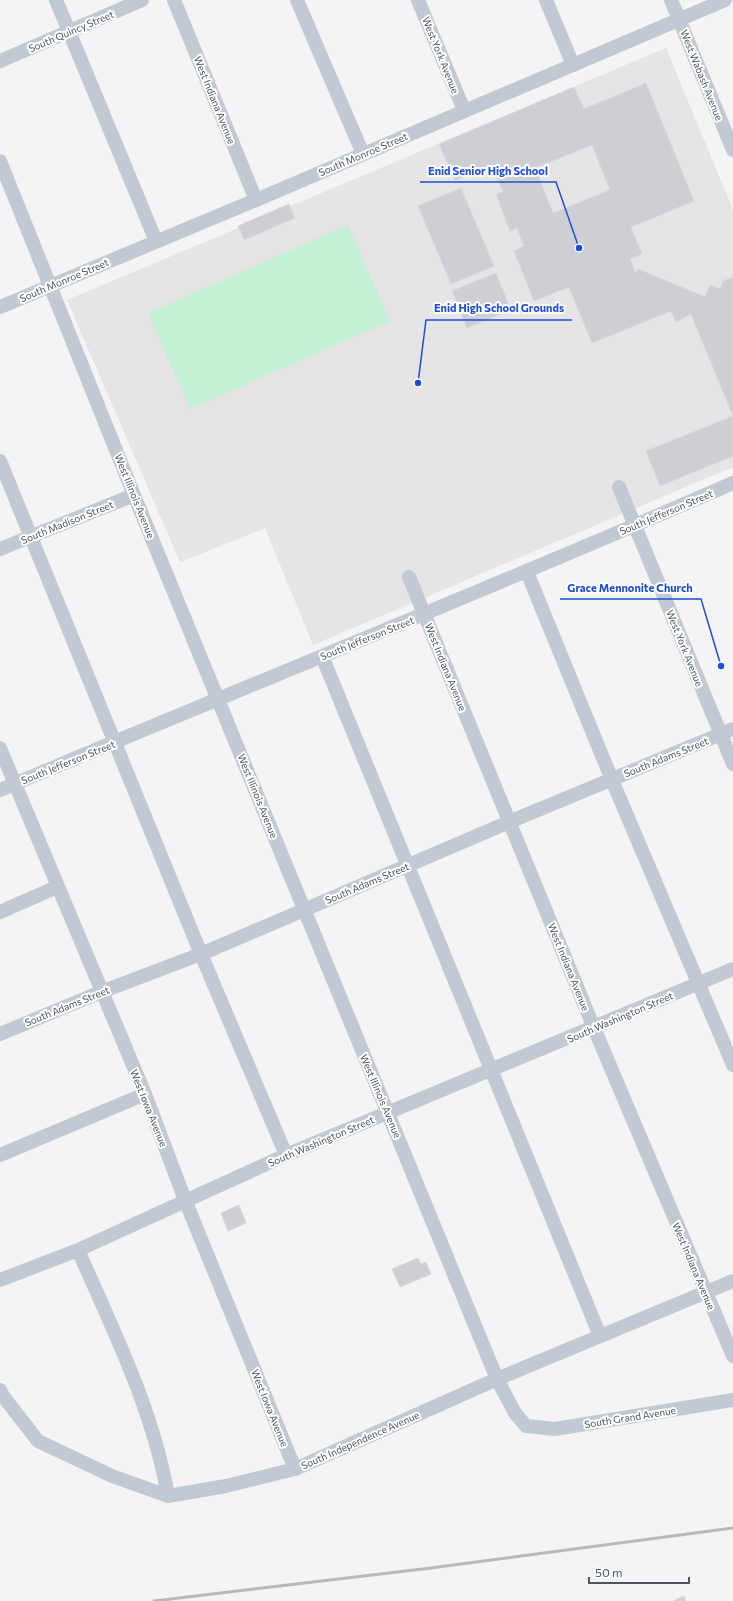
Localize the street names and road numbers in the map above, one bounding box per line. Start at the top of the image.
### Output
street label: South Quincy Street [27,8,115,54]
street label: West York Avenue [420,15,462,95]
street label: West Wabash Avenue [678,28,726,122]
street label: West Indiana Avenue [192,54,238,146]
street label: South Monroe Street [317,130,409,178]
street label: South Monroe Street [18,256,110,304]
street label: West Illinois Avenue [113,452,157,540]
street label: South Jefferson Street [618,487,714,537]
street label: South Madison Street [19,498,115,546]
street label: West York Avenue [664,608,706,688]
street label: South Jefferson Street [318,614,416,662]
street label: West Indiana Avenue [423,621,469,713]
street label: South Adams Street [622,735,710,779]
street label: South Jefferson Street [19,738,117,786]
street label: West Illinois Avenue [236,752,280,840]
street label: South Adams Street [323,860,411,906]
street label: West Indiana Avenue [546,921,592,1013]
street label: South Adams Street [23,984,111,1028]
street label: South Washington Street [565,989,675,1045]
street label: West Illinois Avenue [358,1052,404,1140]
street label: West Iowa Avenue [128,1068,170,1148]
street label: South Washington Street [266,1113,376,1169]
street label: West Indiana Avenue [670,1221,718,1311]
street label: West Iowa Avenue [249,1368,291,1448]
street label: South Grand Avenue [583,1404,677,1430]
street label: South Independence Avenue [299,1409,421,1471]

